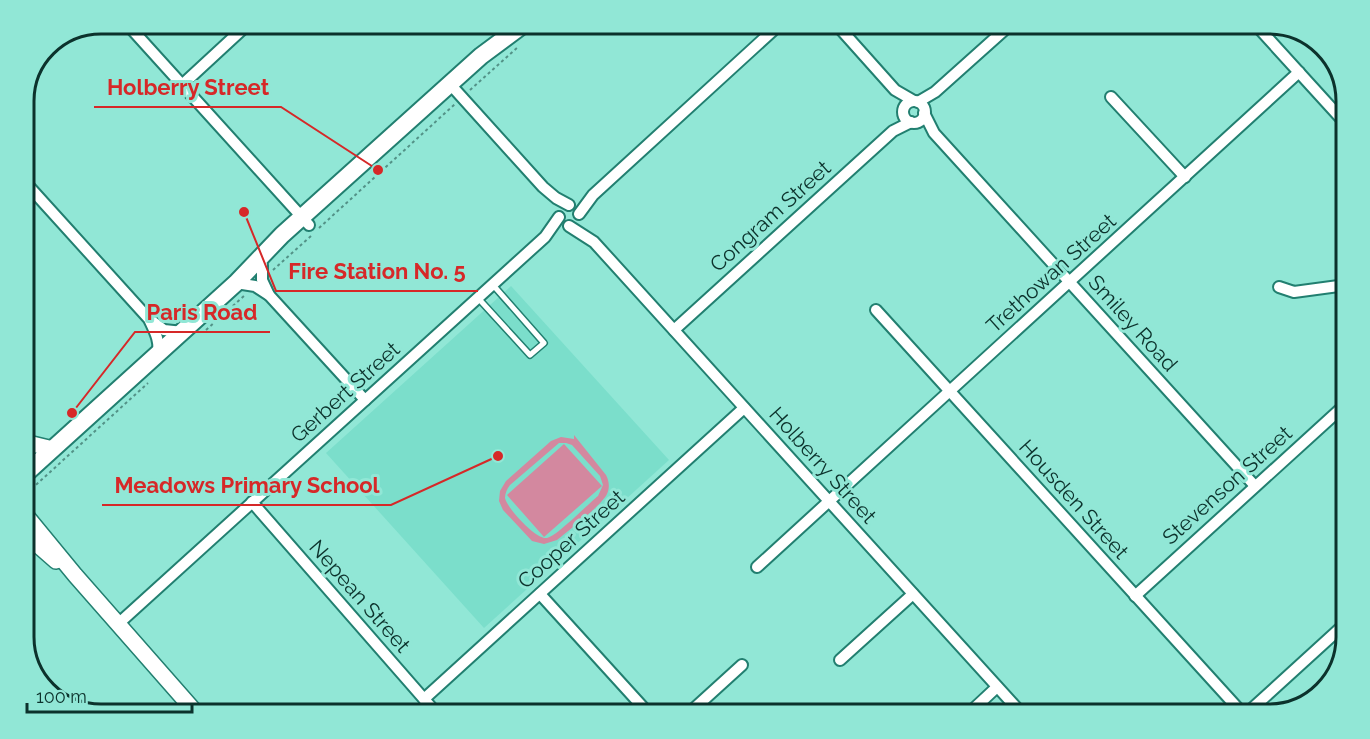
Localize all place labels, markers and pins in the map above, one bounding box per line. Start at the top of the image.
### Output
callout: Holberry Street [94,67,281,107]
callout: Fire Station No. 5 [276,251,478,291]
callout: Paris Road [135,292,270,332]
callout: Meadows Primary School [102,465,391,505]

